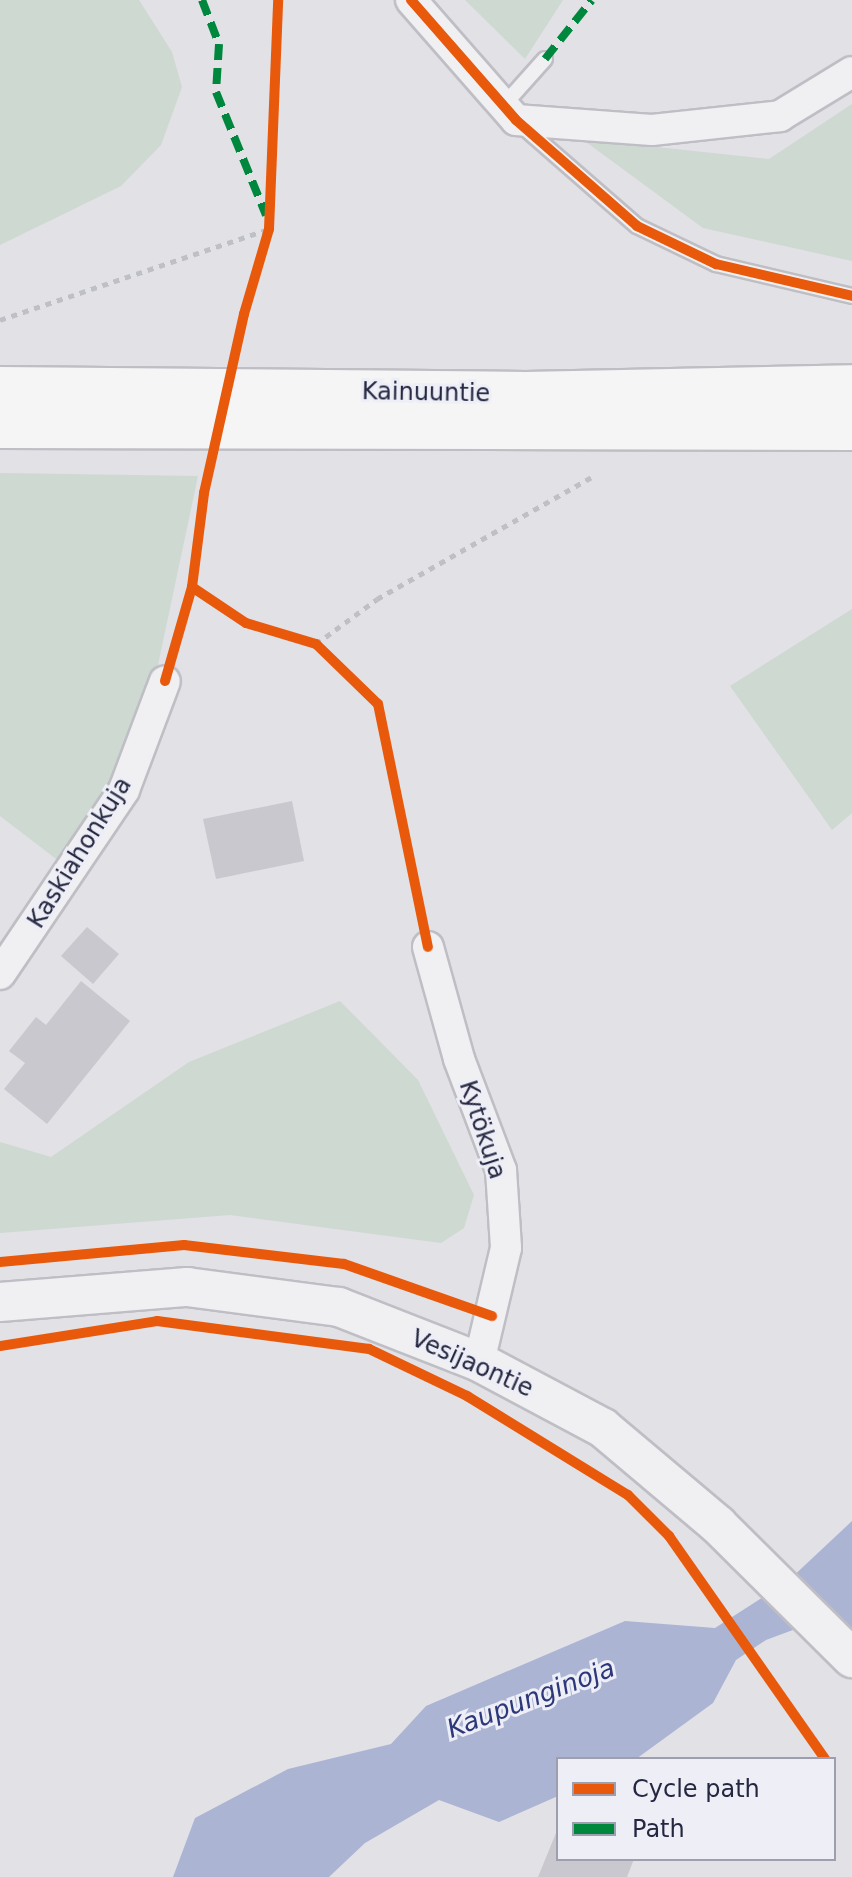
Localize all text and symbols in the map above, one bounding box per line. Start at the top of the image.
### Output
street label: Kainuuntie [362,377,490,409]
street label: Kaskiahonkuja [22,772,138,934]
street label: Kytökuja [453,1077,511,1183]
street label: Vesijaontie [406,1324,538,1404]
water label: Kaupunginoja [443,1653,619,1745]
legend [556,1757,836,1861]
text: Cycle path [632,1775,760,1803]
text: Path [632,1815,685,1843]

